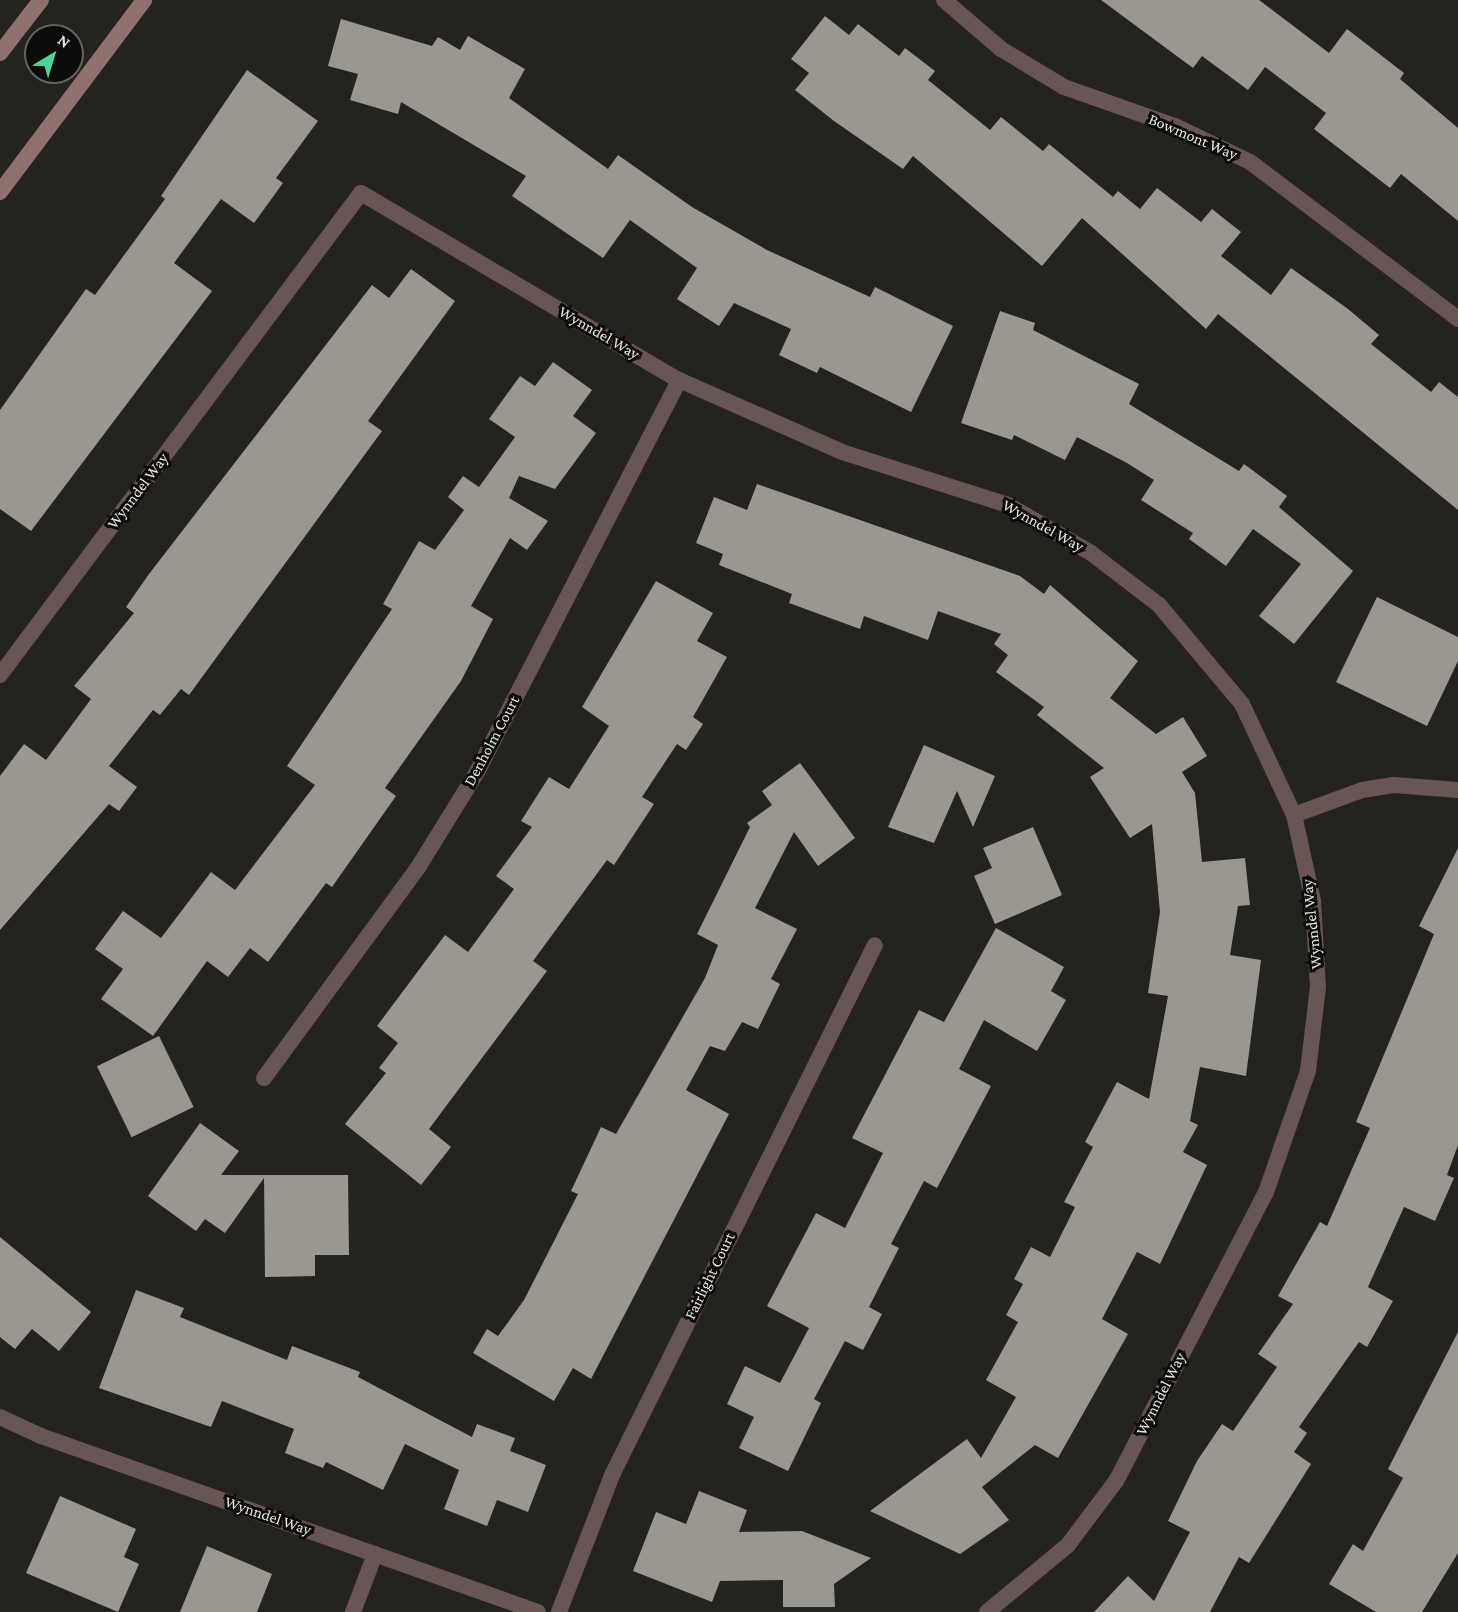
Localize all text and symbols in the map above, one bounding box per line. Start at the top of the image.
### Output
north arrow [24,24,84,84]
text: N [55,31,74,51]
street label: Bowmont Way [1146,110,1240,164]
street label: Wynndel Way [555,302,643,364]
street label: Wynndel Way [103,449,173,533]
street label: Wynndel Way [999,496,1087,556]
street label: Denholm Court [460,693,524,789]
street label: Wynndel Way [1298,878,1326,970]
street label: Fairlight Court [681,1229,739,1323]
street label: Wynndel Way [1132,1349,1190,1439]
street label: Wynndel Way [222,1492,314,1540]

